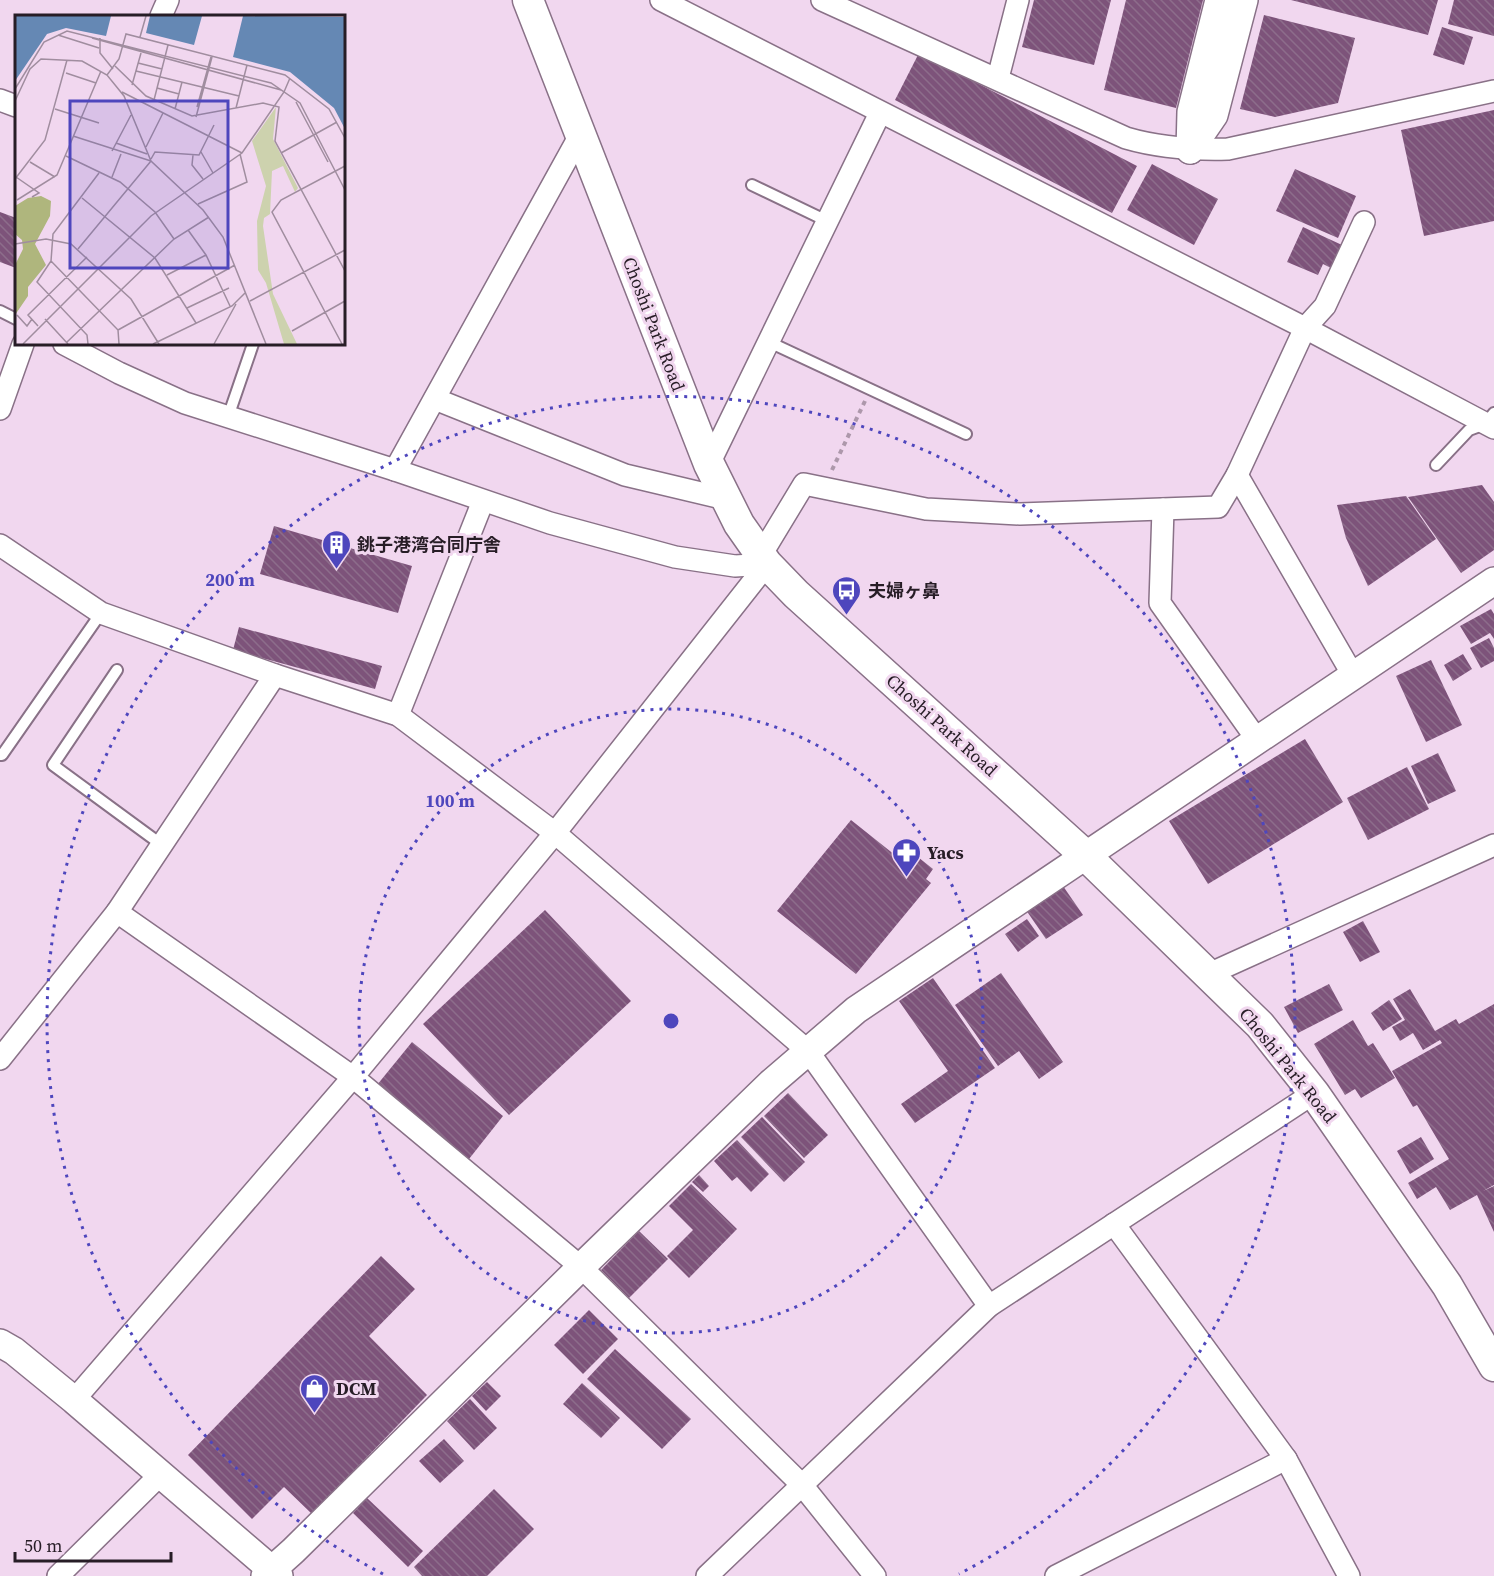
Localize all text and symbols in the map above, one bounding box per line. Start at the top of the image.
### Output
inset map [15,15,345,345]
street label: Choshi Park Road [617,253,691,395]
building icon: 銚子港湾合同庁舎 [320,528,352,570]
place label: 銚子港湾合同庁舎 [356,532,501,557]
text: 200 m [205,567,255,592]
bus stop icon: 夫婦ヶ鼻 [831,574,863,616]
place label: 夫婦ヶ鼻 [868,578,940,603]
street label: Choshi Park Road [881,668,1003,782]
text: 100 m [425,788,475,813]
pharmacy icon: Yacs [890,836,922,878]
place label: Yacs [927,840,964,865]
street label: Choshi Park Road [1234,1002,1342,1128]
centre of rings [661,1011,681,1031]
shop icon: DCM [299,1372,331,1414]
place label: DCM [336,1376,376,1401]
scale bar [15,1525,171,1563]
text: 50 m [24,1533,62,1558]

